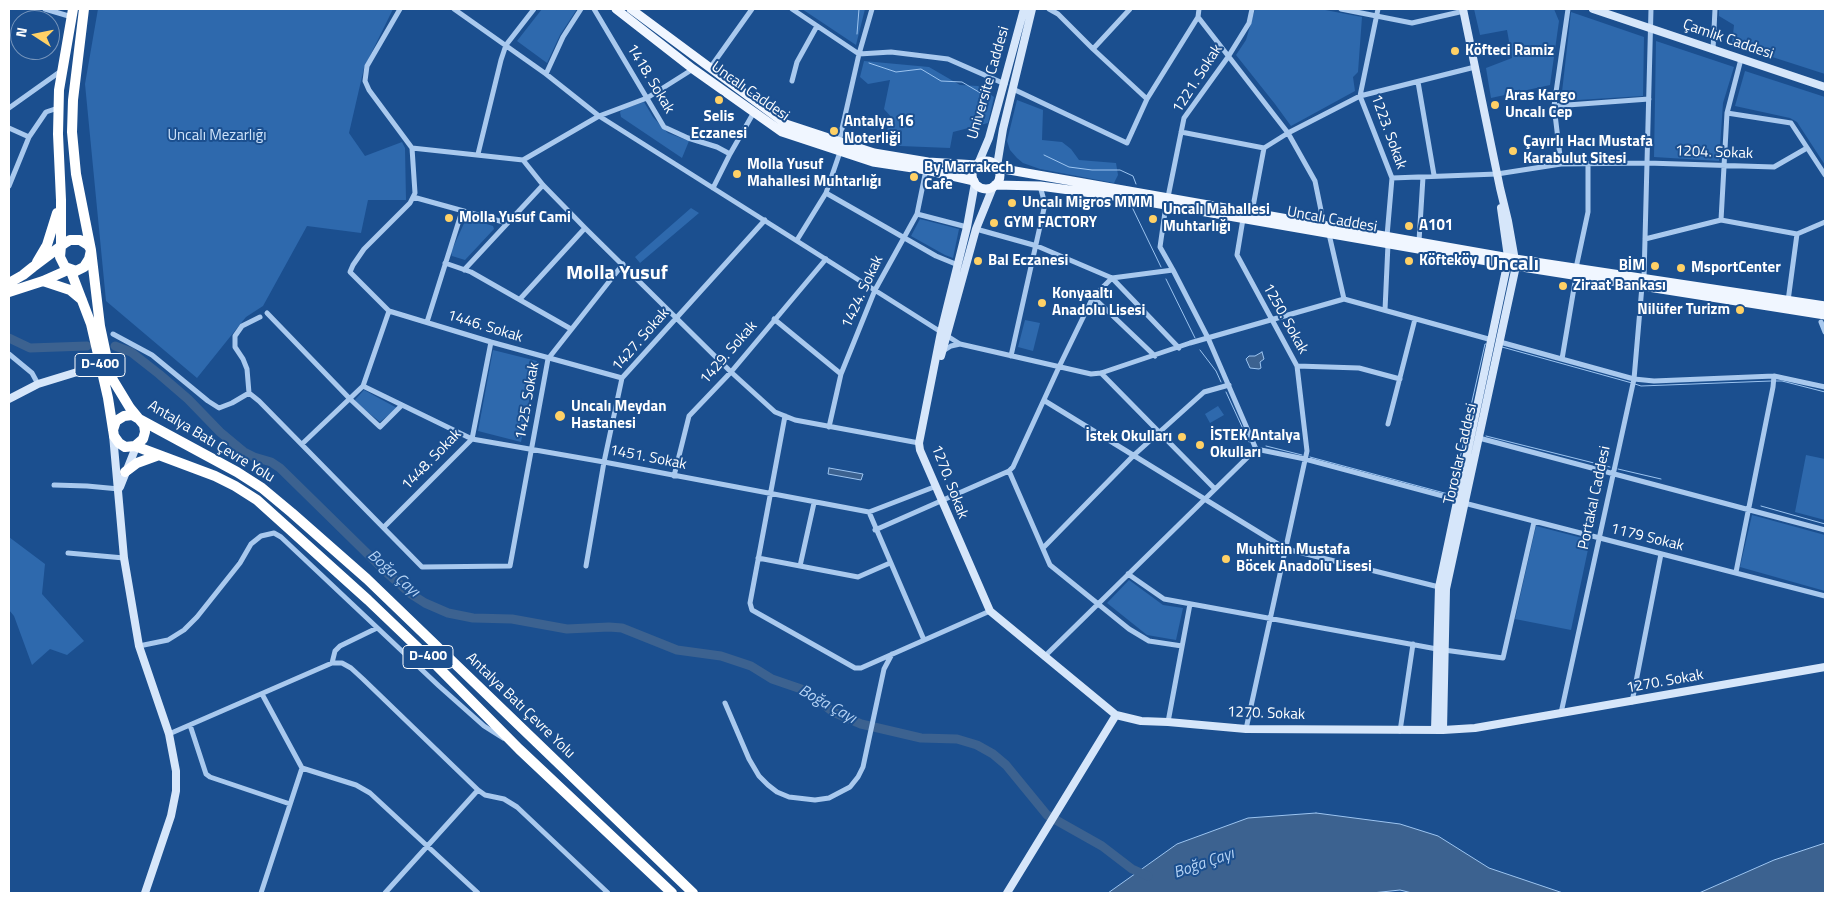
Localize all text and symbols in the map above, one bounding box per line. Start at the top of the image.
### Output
north arrow [10,10,60,60]
street label: Çamlık Caddesi [1680,16,1776,64]
street label: Universite Caddesi [964,24,1014,142]
text: N [10,25,32,39]
street label: 1418. Sokak [622,41,678,117]
street label: 1221. Sokak [1169,41,1227,117]
place label: Köfteci Ramiz [1465,42,1554,60]
marker: Köfteci Ramiz [1449,45,1461,57]
street label: Uncalı Caddesi [707,58,793,126]
place label: Aras Kargo Uncalı Cep [1505,87,1576,122]
street label: 1223. Sokak [1366,92,1410,172]
marker: Selis Eczanesi [713,94,725,106]
marker: Aras Kargo Uncalı Cep [1489,99,1501,111]
place label: Selis Eczanesi [691,108,747,143]
place label: Antalya 16 Noterliği [844,113,914,148]
marker: Antalya 16 Noterliği [828,125,840,137]
park label: Uncalı Mezarlığı [167,127,267,145]
place label: Çayırlı Hacı Mustafa Karabulut Sitesi [1523,133,1653,168]
street label: 1204. Sokak [1675,143,1753,163]
marker: Çayırlı Hacı Mustafa Karabulut Sitesi [1507,145,1519,157]
place label: Molla Yusuf Mahallesi Muhtarlığı [747,156,881,191]
place label: By Marrakech Cafe [924,159,1014,194]
marker: Molla Yusuf Mahallesi Muhtarlığı [731,168,743,180]
marker: By Marrakech Cafe [908,171,920,183]
place label: Uncalı Migros MMM [1022,194,1153,212]
marker: Uncalı Migros MMM [1006,197,1018,209]
place label: Uncalı Mahallesi Muhtarlığı [1163,201,1270,236]
street label: Uncalı Caddesi [1286,203,1378,237]
place label: Molla Yusuf Cami [459,209,571,227]
marker: Molla Yusuf Cami [443,212,455,224]
marker: Uncalı Mahallesi Muhtarlığı [1147,213,1159,225]
place label: GYM FACTORY [1004,214,1097,232]
marker: GYM FACTORY [988,217,1000,229]
place label: A101 [1419,217,1453,235]
marker: A101 [1403,220,1415,232]
place label: Bal Eczanesi [988,252,1068,270]
place label: Köfteköy [1419,252,1477,270]
street label: 1424. Sokak [838,253,888,331]
district label: Uncalı [1485,253,1539,277]
marker: Bal Eczanesi [972,255,984,267]
marker: Köfteköy [1403,255,1415,267]
place label: BİM [1619,257,1645,275]
place label: MsportCenter [1691,259,1781,277]
marker: BİM [1649,260,1661,272]
district label: Molla Yusuf [566,262,668,286]
marker: MsportCenter [1675,262,1687,274]
place label: Ziraat Bankası [1573,277,1666,295]
marker: Ziraat Bankası [1557,280,1569,292]
street label: 1250. Sokak [1258,281,1312,357]
place label: Konyaaltı Anadolu Lisesi [1052,285,1145,320]
marker: Konyaaltı Anadolu Lisesi [1036,297,1048,309]
place label: Nilüfer Turizm [1637,301,1730,319]
marker: Nilüfer Turizm [1734,304,1746,316]
street label: 1427. Sokak [609,305,673,375]
street label: 1446. Sokak [445,307,525,347]
street label: 1429. Sokak [697,318,761,388]
road number: D-400 [75,354,125,376]
street label: 1425. Sokak [512,361,544,441]
street label: Antalya Batı Çevre Yolu [144,397,278,487]
place label: Uncalı Meydan Hastanesi [571,398,666,433]
street label: Toroslar Caddesi [1441,402,1481,506]
marker: Uncalı Meydan Hastanesi [553,409,567,423]
street label: 1448. Sokak [398,426,466,494]
place label: İSTEK Antalya Okulları [1210,427,1300,462]
place label: İstek Okulları [1085,428,1172,446]
marker: İstek Okulları [1176,431,1188,443]
marker: İSTEK Antalya Okulları [1194,439,1206,451]
street label: 1451. Sokak [608,442,688,474]
street label: 1270. Sokak [927,442,971,522]
street label: Portakal Caddesi [1575,445,1615,551]
street label: 1179 Sokak [1609,520,1685,556]
place label: Muhittin Mustafa Böcek Anadolu Lisesi [1236,541,1372,576]
water label: Boğa Çayı [363,546,423,602]
marker: Muhittin Mustafa Böcek Anadolu Lisesi [1220,553,1232,565]
road number: D-400 [403,646,453,669]
street label: Antalya Batı Çevre Yolu [462,649,578,763]
street label: 1270. Sokak [1625,666,1705,698]
water label: Boğa Çayı [795,681,859,729]
street label: 1270. Sokak [1227,704,1305,724]
water label: Boğa Çayı [1171,845,1237,883]

